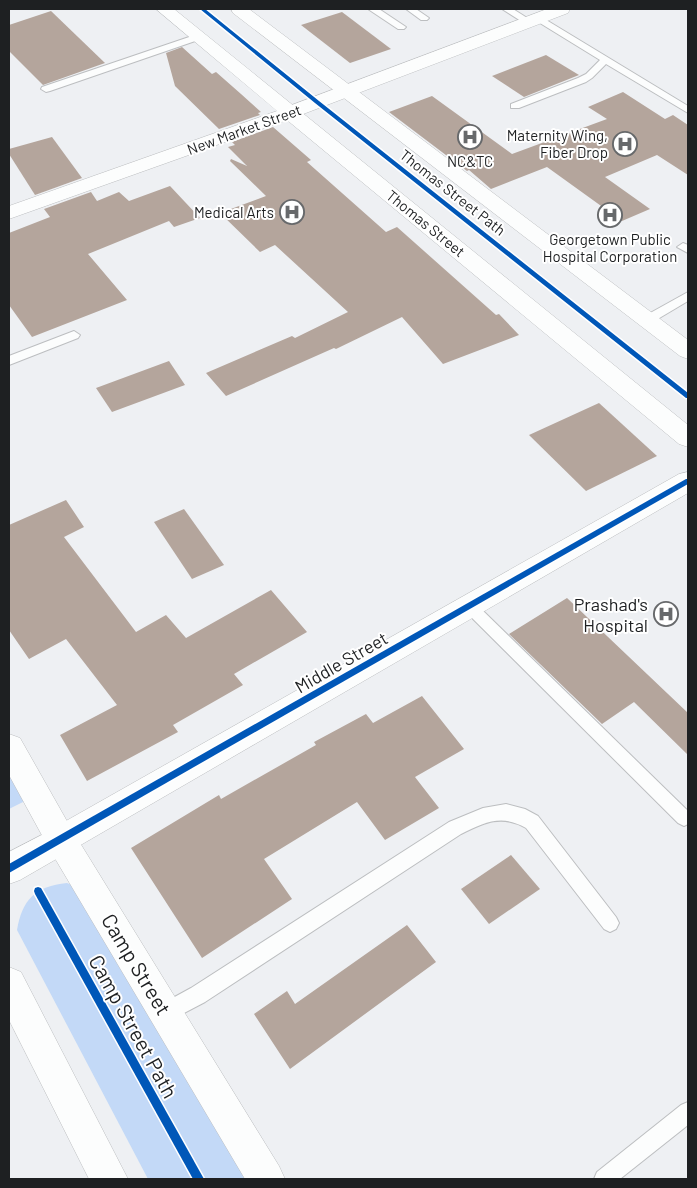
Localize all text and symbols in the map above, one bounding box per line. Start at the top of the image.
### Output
street label: New Market Street [184,100,304,158]
hospital icon: NC&TC [457,124,483,150]
place label: Maternity Wing, Fiber Drop [507,126,608,161]
hospital icon: Maternity Wing, Fiber Drop [612,131,638,157]
street label: Thomas Street Path [397,145,509,239]
place label: NC&TC [447,152,493,170]
street label: Thomas Street [383,186,469,260]
hospital icon: Medical Arts [279,199,305,225]
hospital icon: Georgetown Public Hospital Corporation [597,202,623,228]
place label: Medical Arts [194,203,274,221]
place label: Georgetown Public Hospital Corporation [543,230,677,265]
place label: Prashad's Hospital [574,593,648,636]
hospital icon: Prashad's Hospital [653,601,679,627]
street label: Middle Street [291,627,391,697]
street label: Camp Street [97,909,177,1019]
street label: Camp Street Path [84,950,184,1102]

